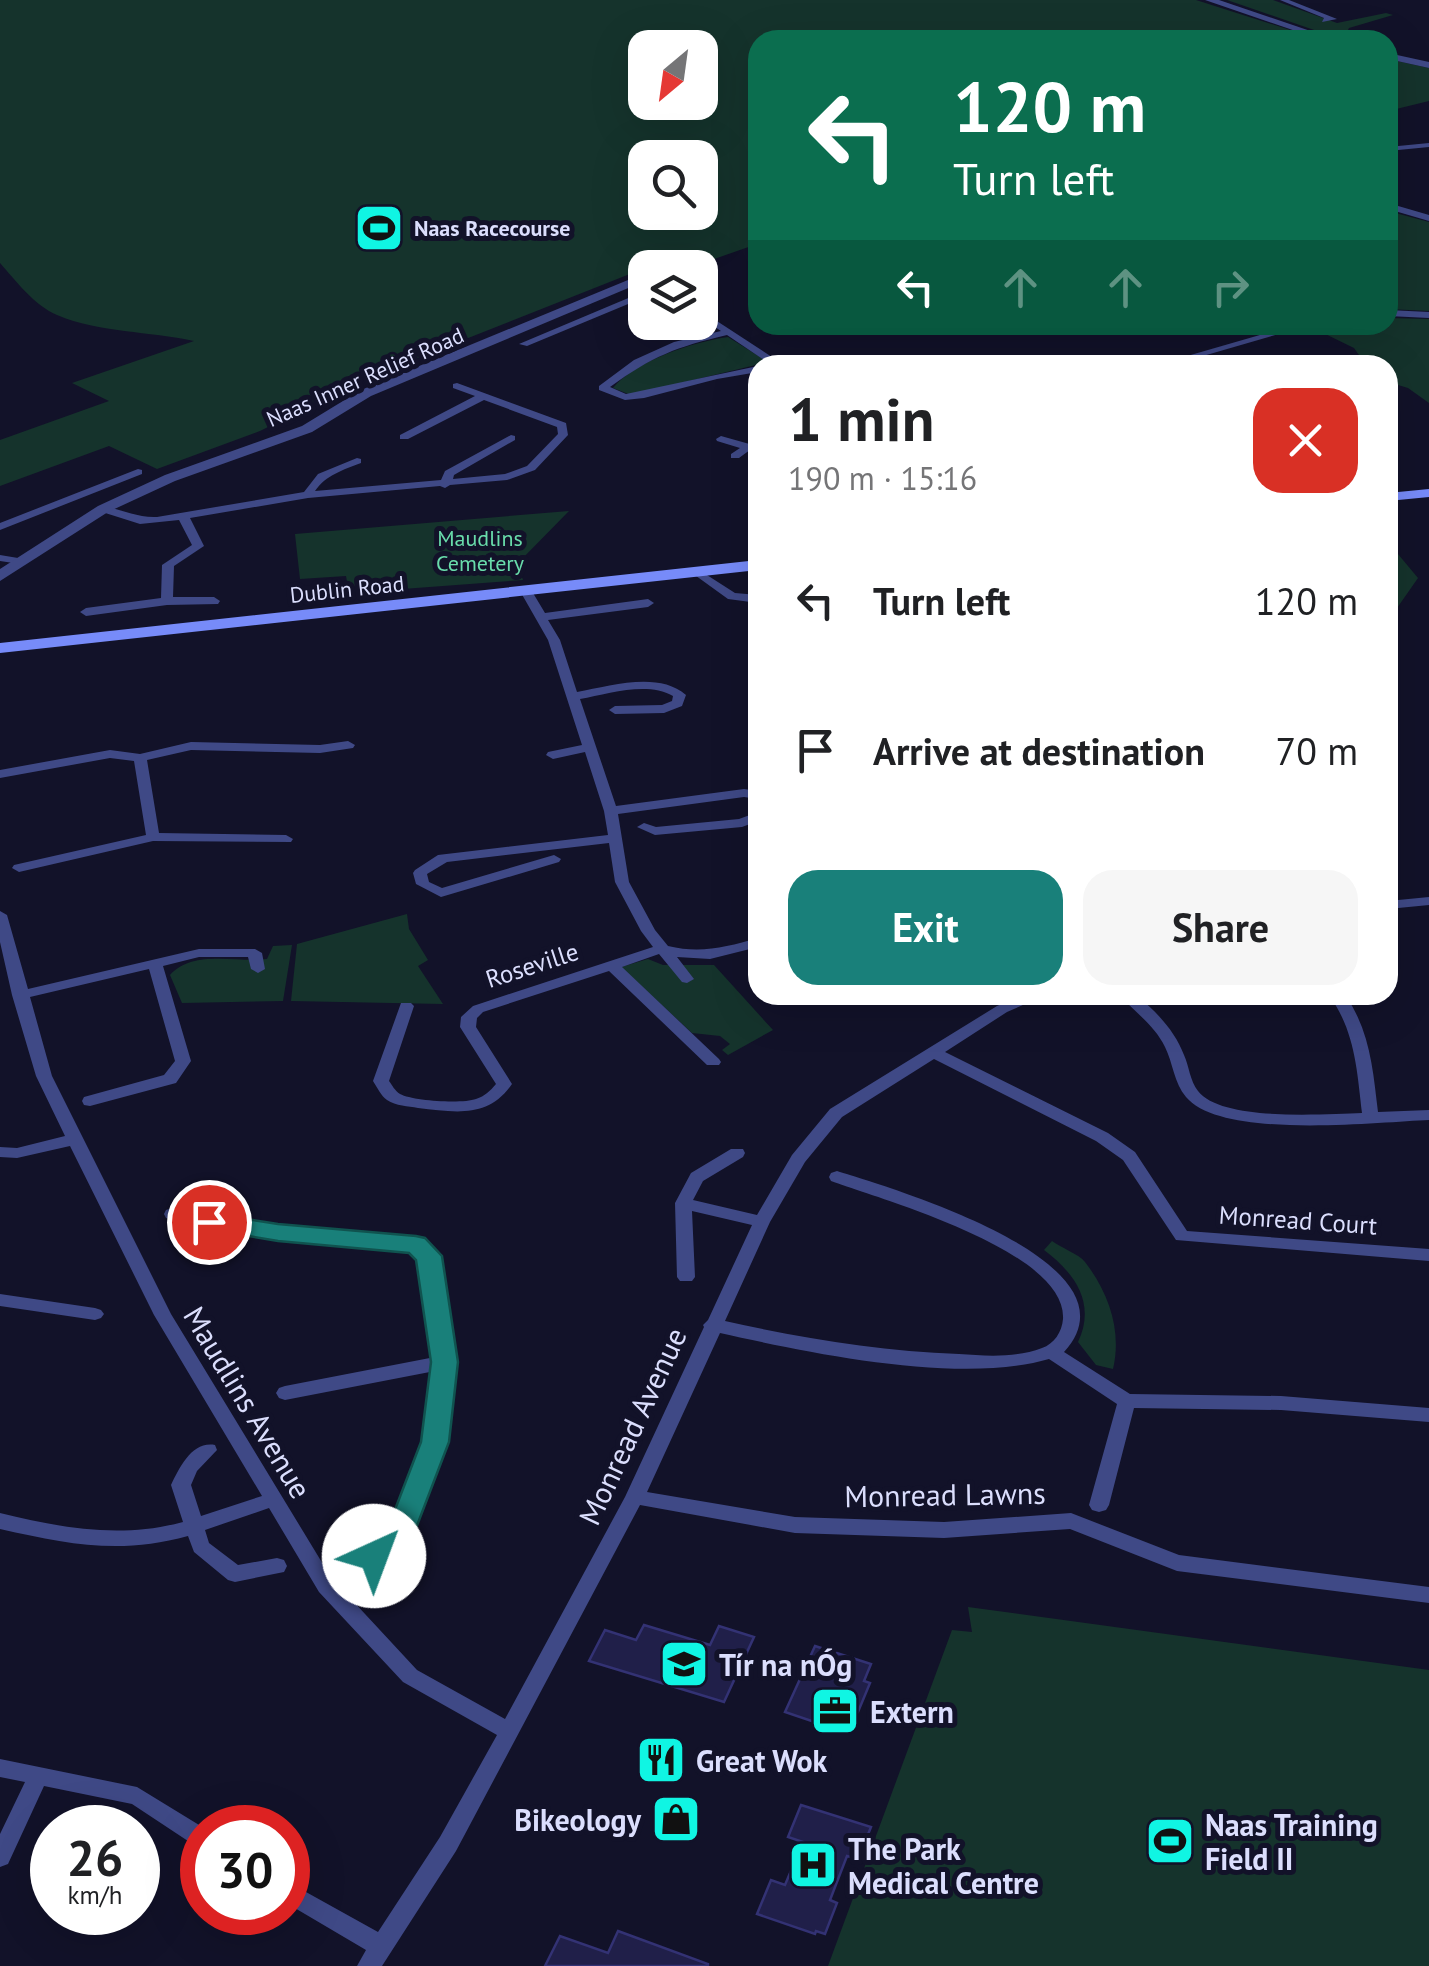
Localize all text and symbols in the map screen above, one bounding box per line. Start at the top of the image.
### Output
north arrow [628,30,718,120]
map controls [628,30,718,340]
text: 120 m [953,61,1146,151]
icon: left [788,70,918,200]
button: search [628,140,718,230]
text: Turn left [953,149,1114,207]
sports icon: Naas Racecourse [353,202,405,254]
place label: Naas Racecourse [414,214,571,242]
button: layers [628,250,718,340]
icon: left [888,260,943,315]
icon: ahead [993,260,1048,315]
icon: ahead [1098,260,1153,315]
icon: right [1203,260,1258,315]
street label: Naas Inner Relief Road [262,321,468,433]
text: 1 min [788,380,934,458]
button: close [1253,388,1358,493]
text: 190 m · 15:16 [788,457,977,499]
park label: Maudlins Cemetery [436,524,525,577]
street label: Dublin Road [288,569,406,609]
icon: left [788,573,843,628]
text: Turn left [873,576,1010,625]
text: 120 m [1255,576,1358,625]
icon: arrive [788,723,843,778]
text: Arrive at destination [873,726,1205,775]
text: 70 m [1276,726,1358,775]
button: Exit [788,870,1063,985]
button: Share [1083,870,1358,985]
street label: Roseville [481,935,583,995]
pin [167,1180,252,1265]
icon: arrive [182,1195,237,1250]
street label: Monread Court [1218,1199,1379,1242]
street label: Maudlins Avenue [175,1299,321,1505]
street label: Monread Avenue [569,1321,695,1531]
street label: Monread Lawns [844,1473,1046,1515]
position arrow [322,1504,426,1608]
school or university icon: Tír na nÓg [658,1638,710,1690]
place label: Tír na nÓg [719,1645,852,1684]
office icon: Extern [809,1685,861,1737]
place label: Extern [870,1692,954,1731]
restaurant icon: Great Wok [635,1734,687,1786]
place label: Great Wok [696,1741,828,1780]
shop icon: Bikeology [650,1793,702,1845]
place label: Bikeology [514,1800,642,1839]
speed limit sign: 30 [180,1805,310,1935]
place label: Naas Training Field II [1205,1805,1378,1878]
sports icon: Naas Training Field II [1144,1815,1196,1867]
text: 26 [67,1825,123,1890]
place label: The Park Medical Centre [848,1829,1039,1902]
hospital icon: The Park Medical Centre [787,1839,839,1891]
text: km/h [68,1879,122,1911]

